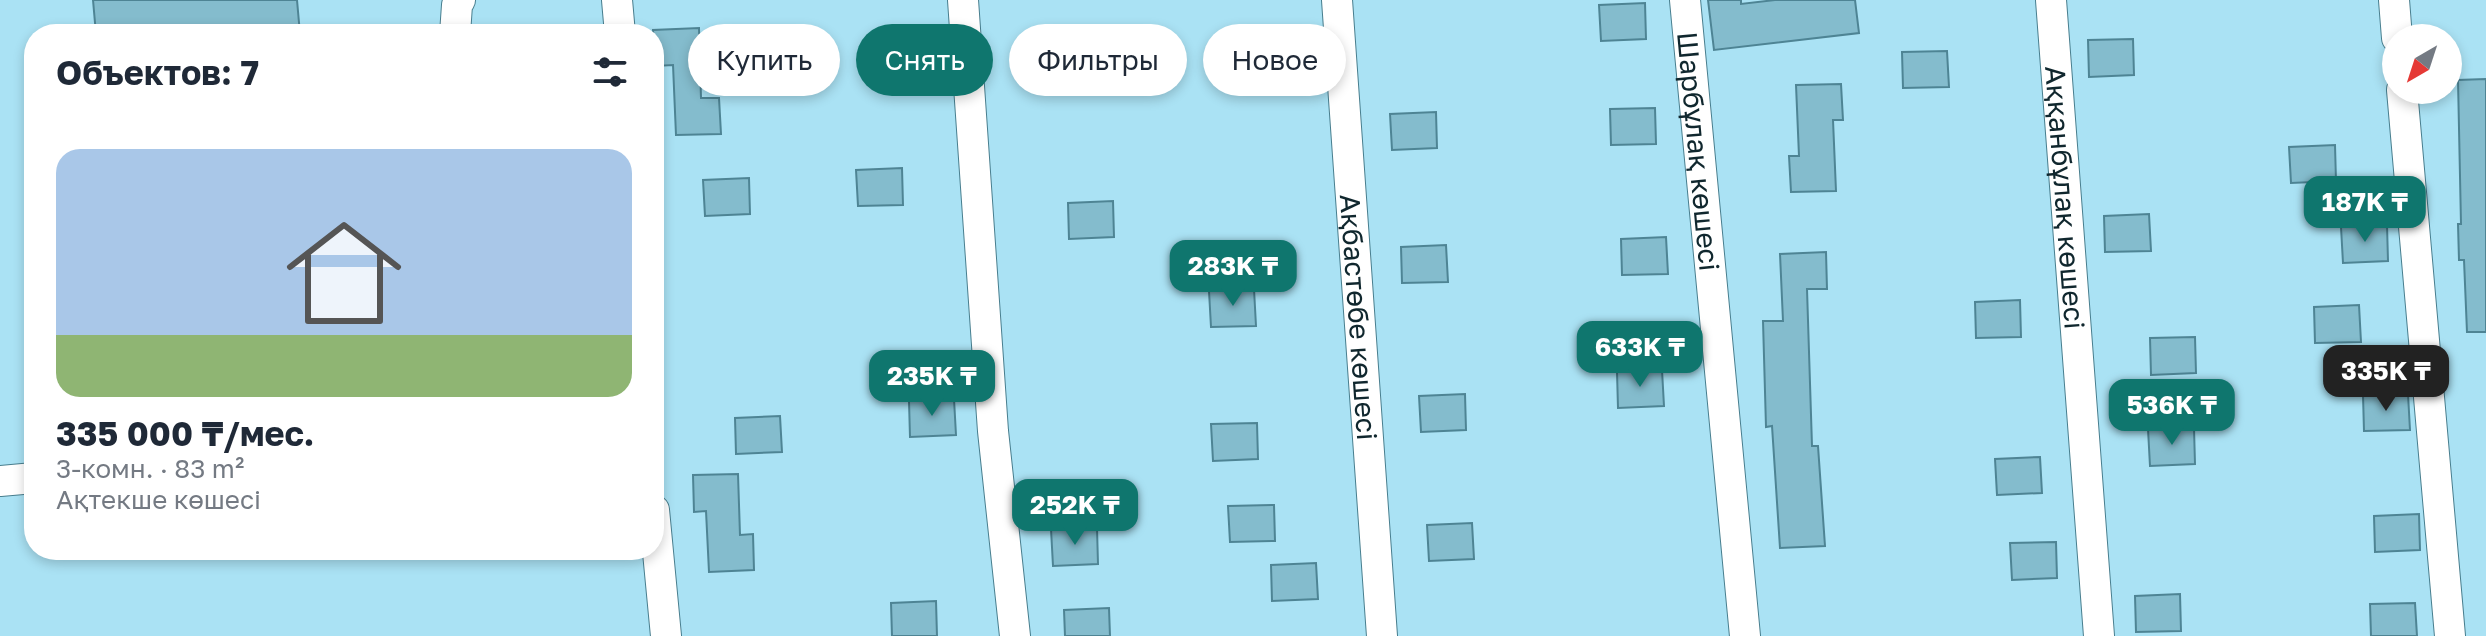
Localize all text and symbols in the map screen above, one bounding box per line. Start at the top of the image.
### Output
chip: Купить [688,24,840,96]
chip: Снять [856,24,993,96]
chip: Фильтры [1009,24,1187,96]
chip: Новое [1203,24,1346,96]
north arrow [2382,24,2462,104]
map controls [2382,24,2462,104]
street label: Шарбұлақ көшесі [1672,30,1727,273]
icon: filters [588,50,632,94]
text: Объектов: 7 [56,52,259,92]
street label: Аққанбұлақ көшесі [2040,64,2092,330]
pin: 187K ₸ [2300,176,2430,244]
text: 187K ₸ [2322,186,2408,217]
street label: Ақбастөбе көшесі [1334,193,1385,441]
icon: home [272,201,416,345]
pin: 283K ₸ [1168,240,1298,308]
text: 283K ₸ [1188,250,1278,281]
pin: 633K ₸ [1575,321,1705,389]
text: 633K ₸ [1595,331,1685,362]
pin: 335K ₸ [2321,345,2451,413]
pin: 235K ₸ [867,350,997,418]
text: 335K ₸ [2341,355,2431,386]
text: 235K ₸ [887,360,977,391]
pin: 536K ₸ [2107,379,2237,447]
text: 536K ₸ [2127,389,2217,420]
text: 335 000 ₸/мес. [56,413,314,453]
text: 3-комн. · 83 m² [56,453,244,484]
pin: 252K ₸ [1010,479,1140,547]
text: Ақтекше көшесі [56,484,261,515]
text: 252K ₸ [1030,489,1120,520]

